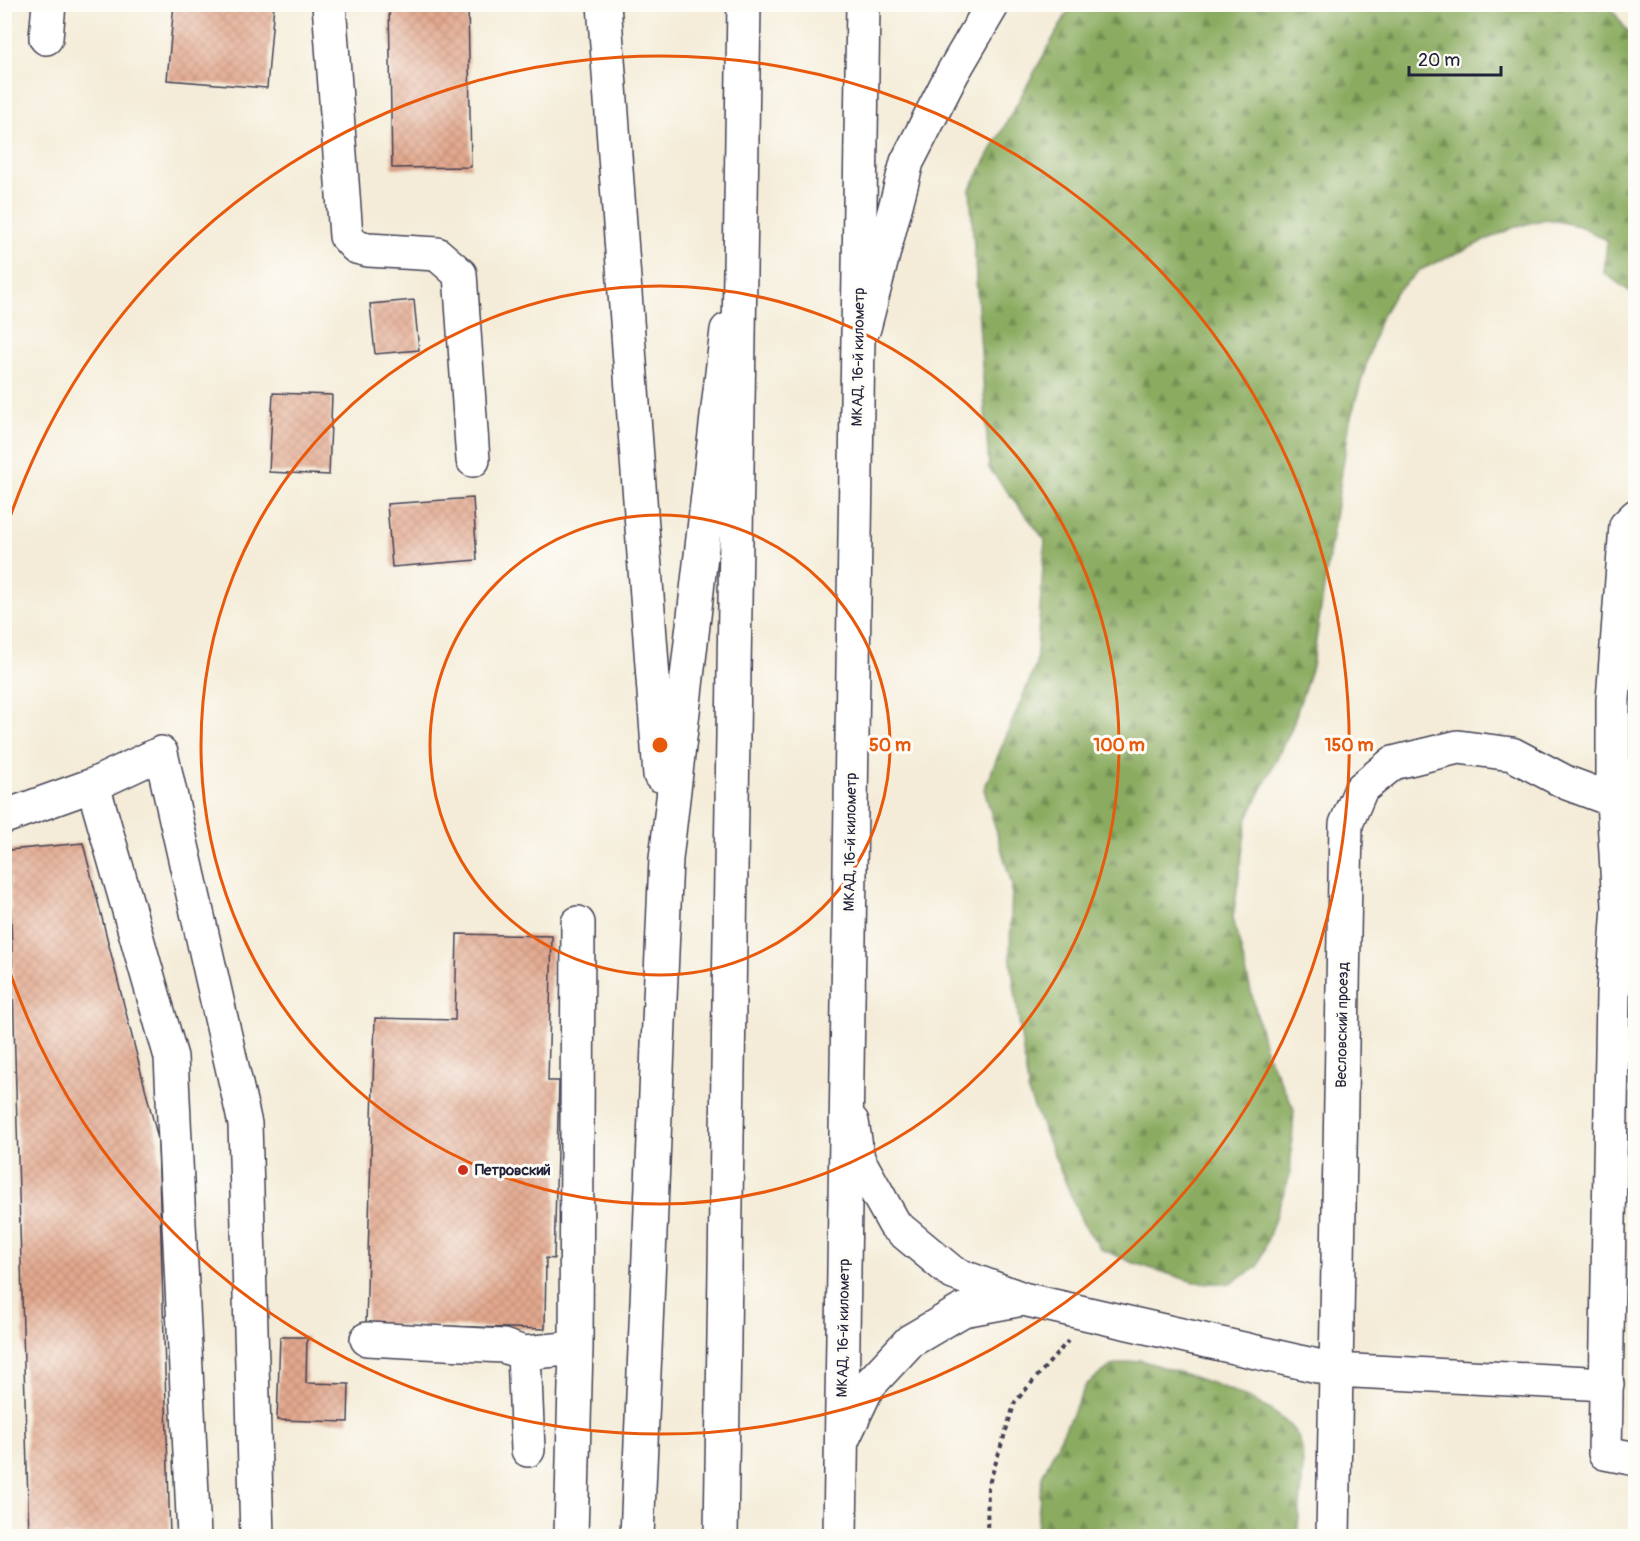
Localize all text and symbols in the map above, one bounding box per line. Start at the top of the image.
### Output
scale bar [1409,39,1500,77]
text: 20 m [1418,49,1460,72]
street label: МКАД, 16-й километр [848,287,869,427]
text: 50 m [869,734,911,757]
text: 100 m [1093,734,1145,757]
text: 150 m [1325,734,1374,757]
centre of rings [650,735,670,755]
street label: МКАД, 16-й километр [840,772,861,912]
street label: Весловский проезд [1332,962,1353,1088]
place label: Петровский [475,1161,551,1180]
marker: Петровский [456,1163,470,1177]
street label: МКАД, 16-й километр [833,1258,854,1398]

